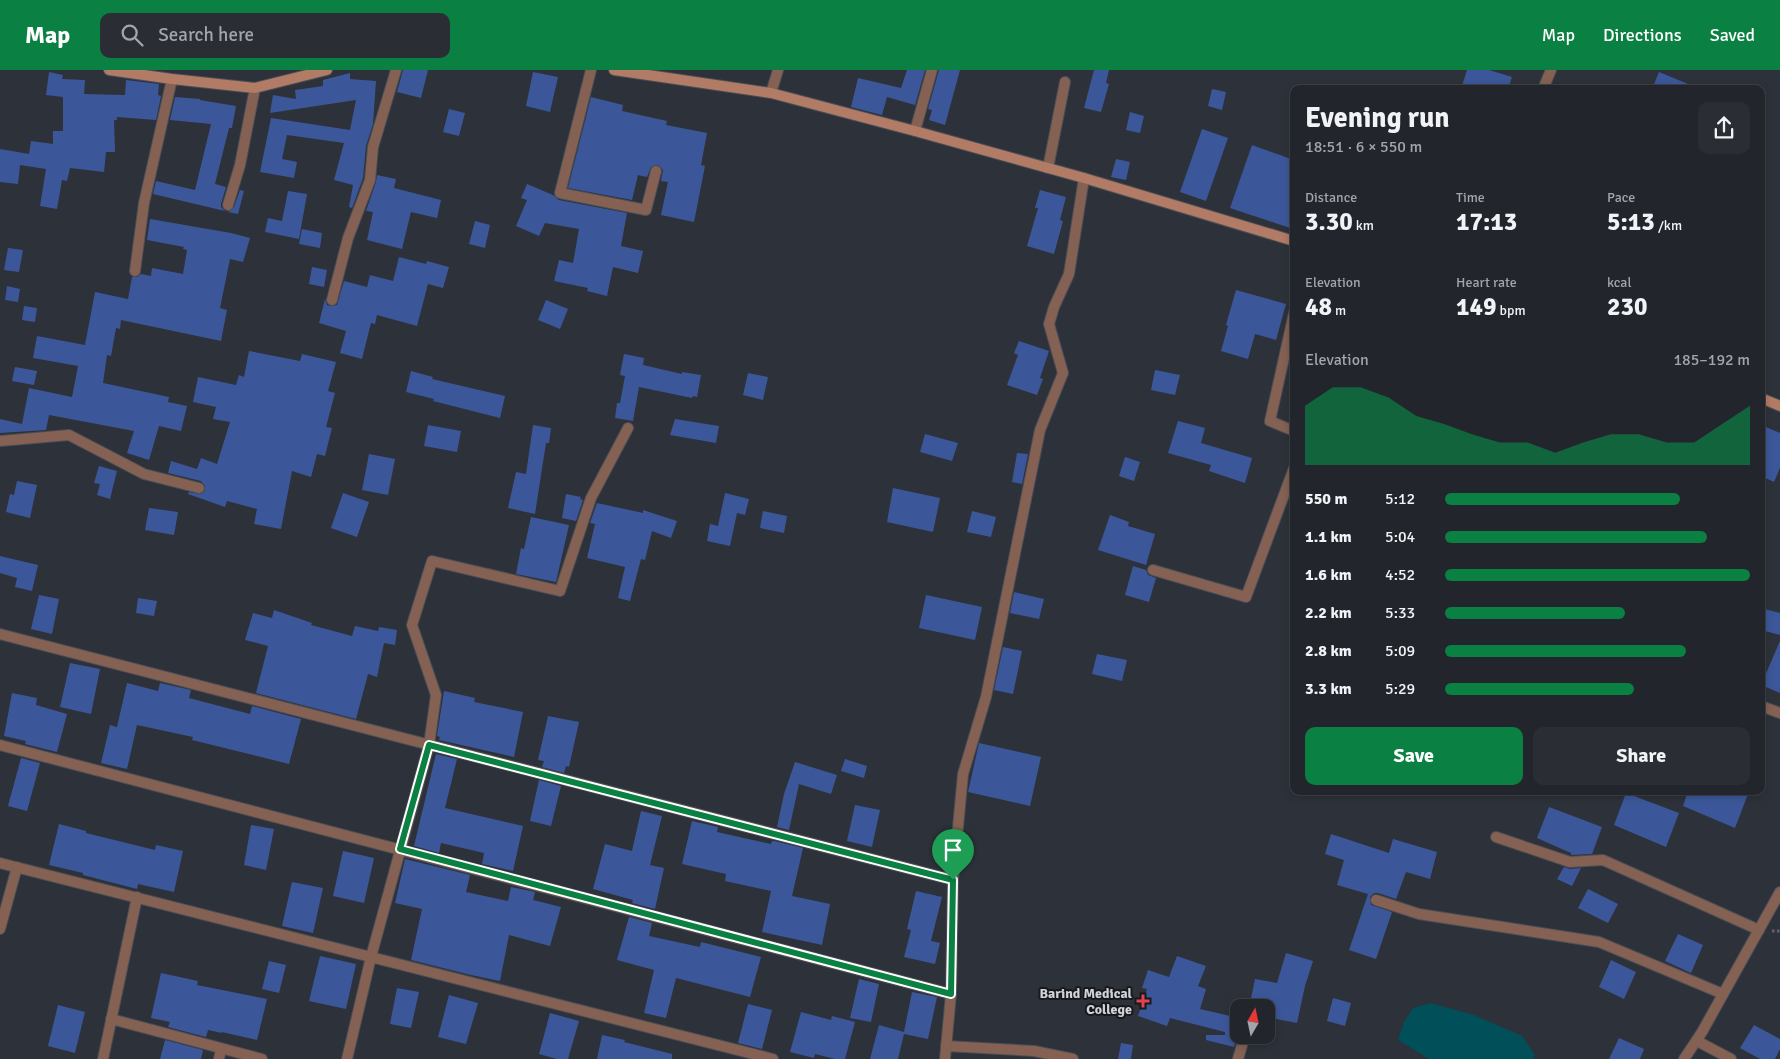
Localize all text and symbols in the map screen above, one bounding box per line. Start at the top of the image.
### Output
search box [100,13,450,58]
text: Map [25,20,70,50]
icon: search [118,21,146,49]
text: Search here [158,23,254,47]
text: Map [1542,24,1575,46]
text: Directions [1603,24,1682,46]
text: Saved [1710,24,1755,46]
text: Evening run [1305,101,1450,135]
button: share [1698,102,1750,154]
text: 18:51 · 6 × 550 m [1305,137,1422,157]
text: Distance [1305,189,1357,206]
text: Time [1456,189,1485,206]
text: Pace [1607,189,1635,206]
text: 3.30 [1305,206,1353,237]
text: 17:13 [1456,206,1517,237]
text: 5:13 [1607,206,1655,237]
text: km [1353,217,1374,234]
text: /km [1655,217,1682,234]
text: Elevation [1305,274,1361,291]
text: Heart rate [1456,274,1517,291]
text: kcal [1607,274,1632,291]
text: 48 [1305,291,1332,322]
text: 149 [1456,291,1497,322]
text: 230 [1607,291,1648,322]
text: m [1332,302,1346,319]
text: bpm [1497,302,1526,319]
text: Elevation [1305,350,1369,370]
text: 185–192 m [1673,350,1750,370]
text: 550 m [1305,489,1347,509]
text: 5:12 [1385,489,1415,509]
text: 1.1 km [1305,527,1352,547]
text: 5:04 [1385,527,1415,547]
text: 1.6 km [1305,565,1352,585]
text: 4:52 [1385,565,1415,585]
text: 2.2 km [1305,603,1352,623]
text: 5:33 [1385,603,1415,623]
text: 2.8 km [1305,641,1352,661]
text: 5:09 [1385,641,1415,661]
text: 3.3 km [1305,679,1352,699]
text: 5:29 [1385,679,1415,699]
button: Save [1305,727,1523,785]
button: Share [1533,727,1750,785]
pin [932,829,974,880]
icon: arrive [939,836,967,864]
place label: Barind Medical College [1039,985,1133,1018]
marker: Barind Medical College [1136,994,1150,1008]
north arrow [1230,999,1275,1044]
map controls [1230,999,1275,1044]

